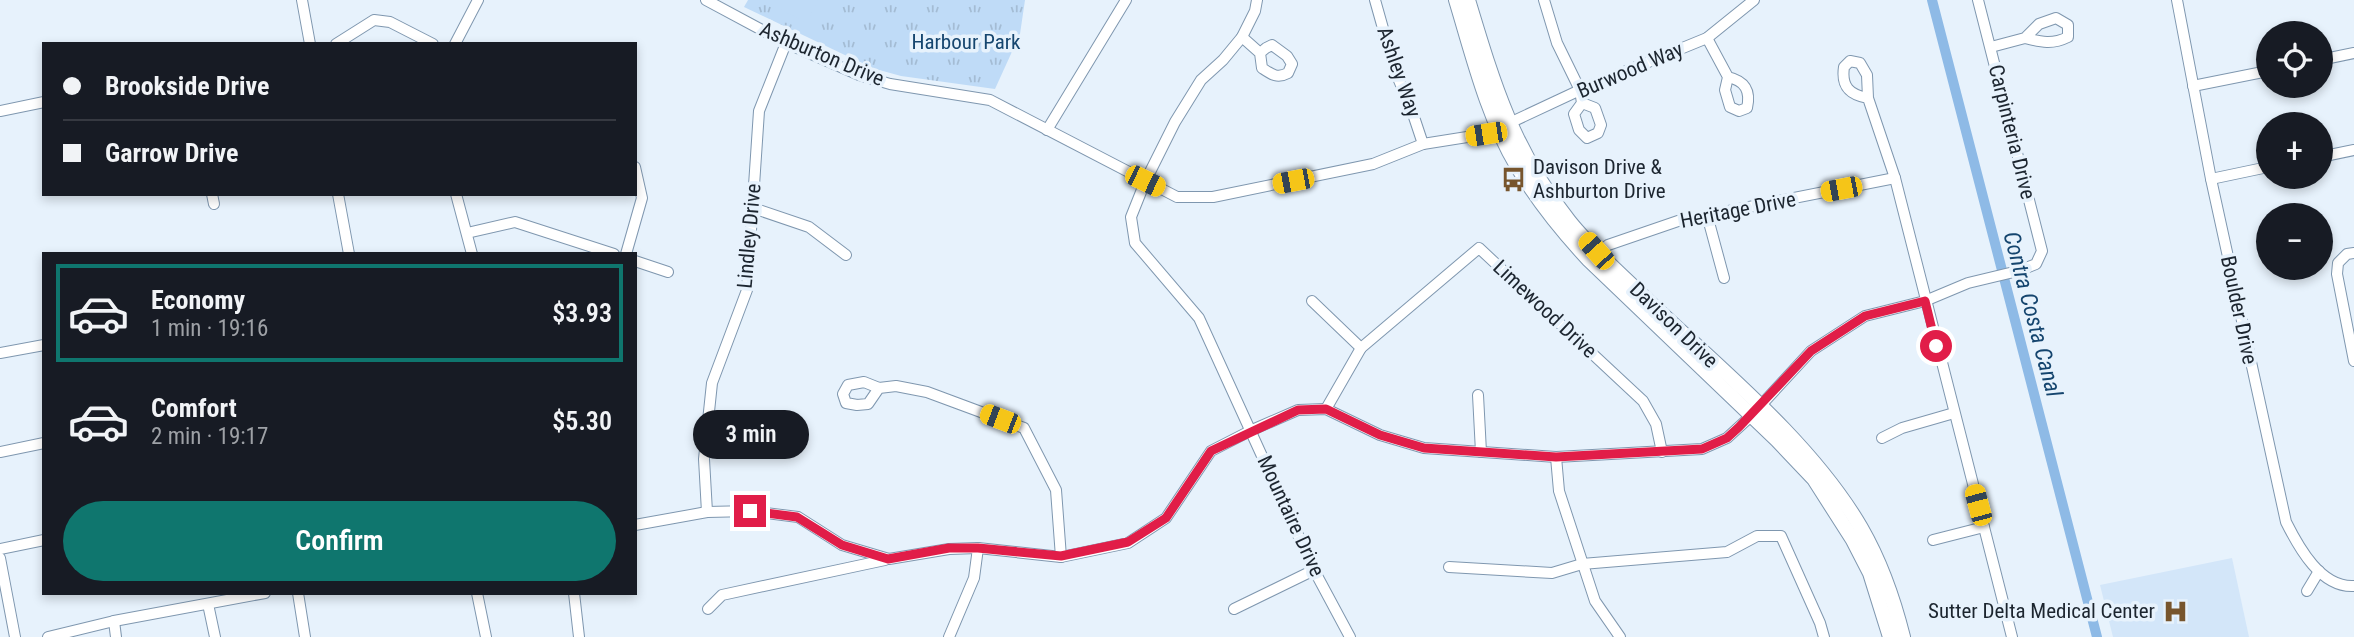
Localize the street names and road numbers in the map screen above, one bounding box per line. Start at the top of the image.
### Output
street label: Ashburton Drive [756,17,888,91]
street label: Ashley Way [1372,24,1426,121]
street label: Burwood Way [1574,37,1687,103]
street label: Carpinteria Drive [1984,62,2040,202]
street label: Lindley Drive [732,182,766,290]
street label: Heritage Drive [1678,187,1798,233]
street label: Boulder Drive [2216,254,2262,367]
street label: Limewood Drive [1488,255,1602,363]
street label: Davison Drive [1625,277,1723,373]
street label: Mountaire Drive [1253,452,1330,580]

